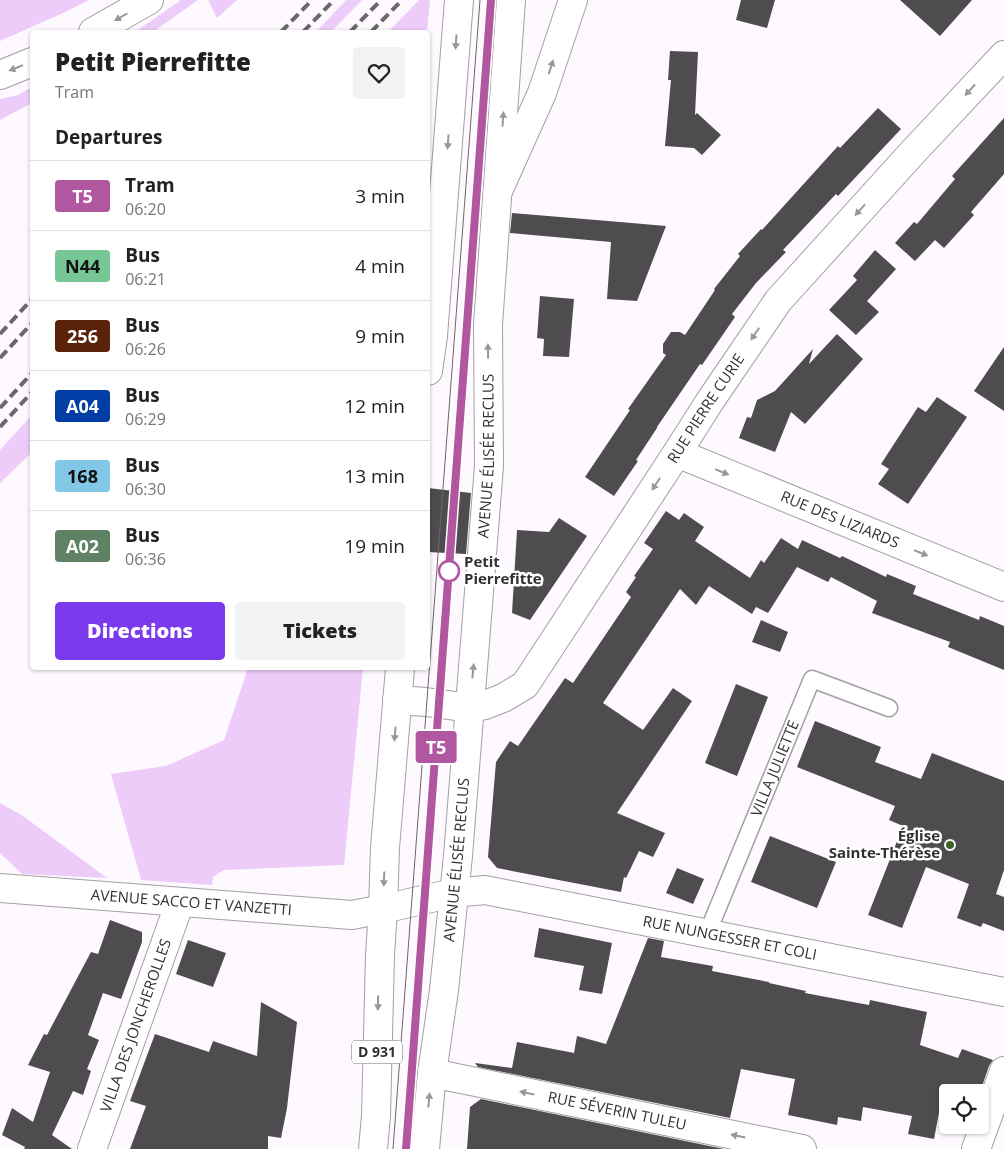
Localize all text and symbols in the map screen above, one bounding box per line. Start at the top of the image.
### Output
one-way arrow [115,12,128,21]
one-way arrow [452,35,460,51]
text: Petit Pierrefitte [55,45,251,78]
button: heart [353,47,405,99]
one-way arrow [547,59,555,74]
one-way arrow [9,65,23,73]
text: Tram [55,81,94,103]
one-way arrow [965,84,977,96]
one-way arrow [499,111,507,127]
text: Departures [55,124,162,150]
one-way arrow [444,134,452,150]
text: Tram [125,172,175,198]
text: 3 min [355,183,405,209]
text: T5 [72,184,93,208]
text: 06:20 [125,198,166,220]
one-way arrow [854,203,866,215]
text: Bus [125,242,160,268]
text: 4 min [355,253,405,279]
text: N44 [65,254,100,278]
text: 06:21 [125,268,166,290]
text: Bus [125,312,160,338]
text: 9 min [355,323,405,349]
text: 256 [67,324,98,348]
one-way arrow [750,327,760,340]
text: 06:26 [125,338,166,360]
one-way arrow [484,343,492,359]
street label: RUE PIERRE CURIE [662,349,748,467]
street label: AVENUE ÉLISÉE RECLUS [472,374,498,539]
text: Bus [125,382,160,408]
text: 12 min [344,393,405,419]
text: A04 [66,394,99,418]
text: 06:29 [125,408,166,430]
text: Bus [125,452,160,478]
text: 13 min [344,463,405,489]
text: 168 [67,464,98,488]
one-way arrow [714,469,729,476]
one-way arrow [652,477,661,491]
text: 06:30 [125,478,166,500]
street label: RUE DES LIZIARDS [778,486,903,552]
text: Bus [125,522,160,548]
text: 19 min [344,533,405,559]
text: A02 [66,534,99,558]
text: 06:36 [125,548,166,570]
one-way arrow [914,549,928,557]
place label: Petit Pierrefitte [464,551,542,588]
marker: Petit Pierrefitte [438,560,460,582]
button: Directions [55,602,225,660]
button: Tickets [235,602,405,660]
one-way arrow [469,662,477,678]
street label: VILLA JULIETTE [745,717,803,819]
one-way arrow [390,726,398,742]
line badge: T5 [414,731,458,763]
text: T5 [426,735,446,759]
street label: AVENUE ÉLISÉE RECLUS [438,777,473,943]
place label: Église Sainte-Thérèse [829,825,940,862]
marker: Église Sainte-Thérèse [944,839,956,851]
one-way arrow [380,871,388,887]
street label: AVENUE SACCO ET VANZETTI [90,884,293,919]
street label: RUE NUNGESSER ET COLI [641,910,819,964]
street label: VILLA DES JONCHEROLLES [95,936,175,1115]
one-way arrow [374,996,382,1012]
road number: D 931 [352,1040,402,1064]
map controls [939,1084,989,1134]
button: locate [939,1084,989,1134]
street label: RUE SÉVERIN TULEU [546,1086,689,1134]
one-way arrow [518,1088,534,1096]
one-way arrow [426,1092,434,1108]
one-way arrow [729,1131,745,1139]

